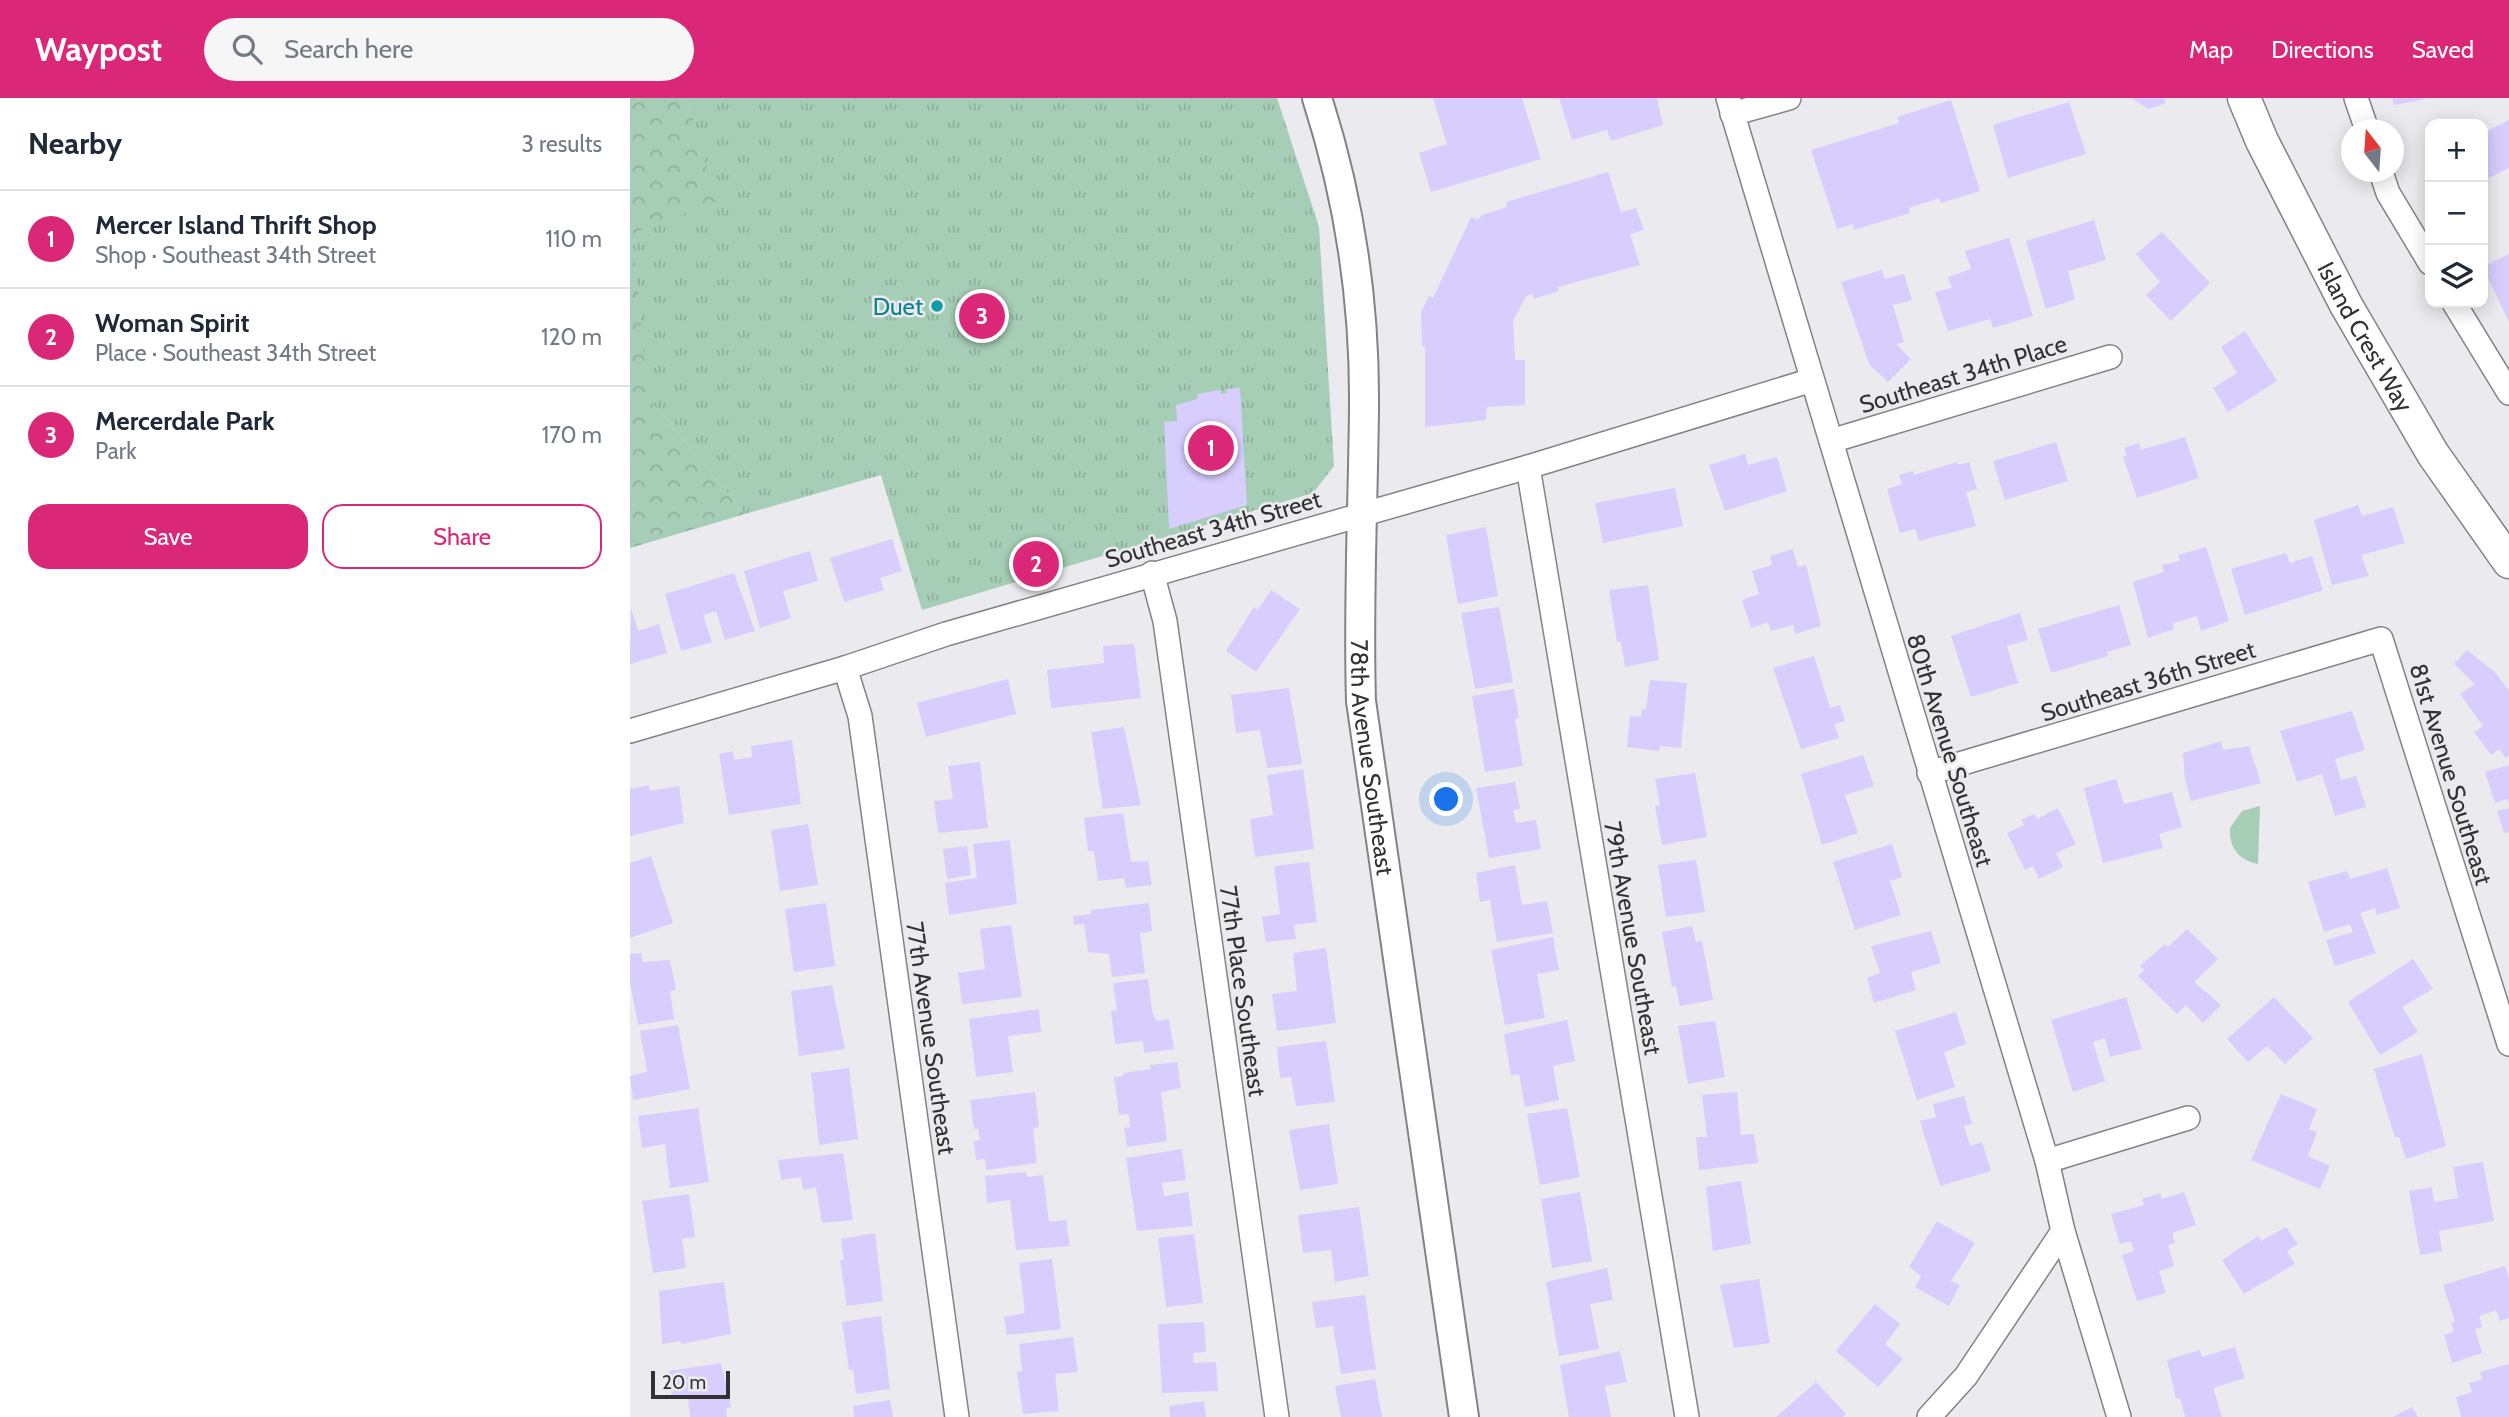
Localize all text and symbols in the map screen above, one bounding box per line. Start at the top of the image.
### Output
search box [204,18,694,81]
text: Waypost [35,29,162,69]
icon: search [228,30,266,68]
text: Search here [284,33,413,65]
text: Map [2189,35,2233,64]
text: Directions [2271,35,2374,64]
text: Saved [2412,35,2474,64]
north arrow [2341,119,2404,182]
map controls [2425,119,2488,308]
button: + [2425,119,2488,182]
text: Nearby [28,125,122,162]
text: 3 results [521,130,602,158]
button: − [2425,182,2488,245]
text: Mercer Island Thrift Shop [95,209,377,241]
text: 1 [47,225,55,253]
text: 110 m [546,225,602,253]
text: Shop · Southeast 34th Street [95,241,376,269]
button: layers [2425,245,2488,308]
street label: Island Crest Way [2312,257,2420,417]
pin: 3 [959,290,1005,342]
place label: Duet [873,292,923,321]
marker: Duet [929,298,945,314]
text: Woman Spirit [95,307,249,339]
text: 2 [45,323,57,351]
text: 120 m [541,323,602,351]
street label: Southeast 34th Place [1856,329,2070,419]
text: Place · Southeast 34th Street [95,339,376,367]
text: Mercerdale Park [95,405,275,437]
text: 3 [45,421,57,449]
text: 170 m [542,421,602,449]
pin: 1 [1188,422,1234,474]
text: Park [95,437,136,465]
street label: Southeast 34th Street [1102,484,1324,574]
button: Save [28,504,308,569]
button: Share [322,504,602,569]
pin: 2 [1013,538,1059,590]
street label: 80th Avenue Southeast [1901,630,1999,870]
street label: Southeast 36th Street [2037,635,2259,727]
street label: 78th Avenue Southeast [1346,639,1400,877]
street label: 81st Avenue Southeast [2404,660,2498,888]
your location [1429,782,1463,816]
street label: 79th Avenue Southeast [1598,819,1668,1057]
street label: 77th Place Southeast [1214,884,1272,1098]
street label: 77th Avenue Southeast [900,920,962,1156]
scale bar [651,1368,730,1400]
text: 20 m [662,1371,706,1394]

